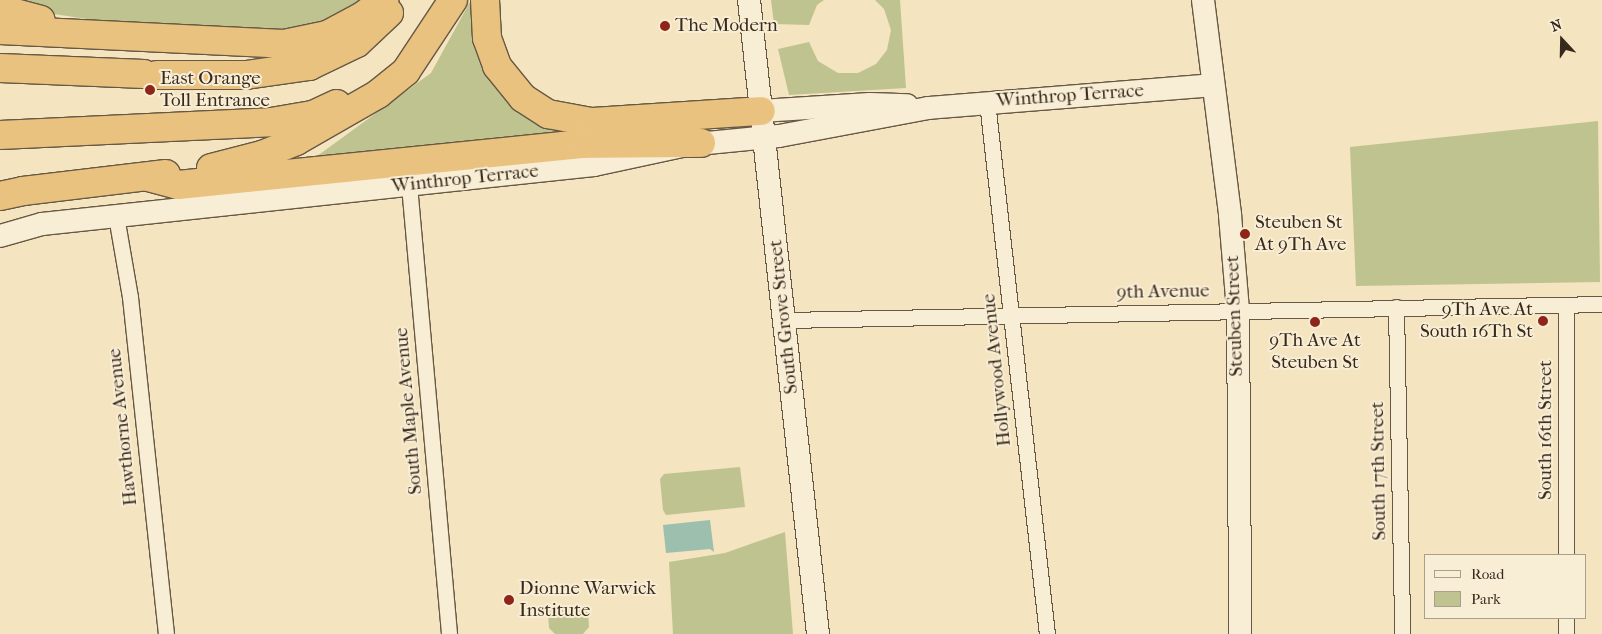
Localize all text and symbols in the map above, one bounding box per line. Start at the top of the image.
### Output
place label: The Modern [675,15,778,37]
north arrow [1537,15,1587,65]
text: N [1548,16,1564,35]
marker: The Modern [659,20,671,32]
place label: East Orange Toll Entrance [160,68,270,112]
street label: Winthrop Terrace [995,79,1145,113]
marker: East Orange Toll Entrance [144,84,156,96]
street label: Winthrop Terrace [390,160,540,198]
place label: Steuben St At 9Th Ave [1255,212,1346,256]
marker: Steuben St At 9Th Ave [1239,228,1251,240]
street label: South Grove Street [765,239,803,395]
street label: Steuben Street [1221,255,1249,377]
street label: 9th Avenue [1116,280,1210,304]
street label: Hollywood Avenue [978,293,1016,447]
place label: 9Th Ave At South 16Th St [1420,299,1533,343]
marker: 9Th Ave At South 16Th St [1537,315,1549,327]
marker: 9Th Ave At Steuben St [1309,316,1321,328]
street label: South Maple Avenue [390,326,428,496]
place label: 9Th Ave At Steuben St [1269,330,1361,374]
street label: Hawthorne Avenue [103,347,143,507]
street label: South 16th Street [1535,360,1557,500]
street label: South 17th Street [1366,401,1392,541]
legend [1424,554,1587,619]
text: Road [1471,565,1504,583]
place label: Dionne Warwick Institute [519,578,656,622]
text: Park [1471,590,1501,608]
marker: Dionne Warwick Institute [503,594,515,606]

